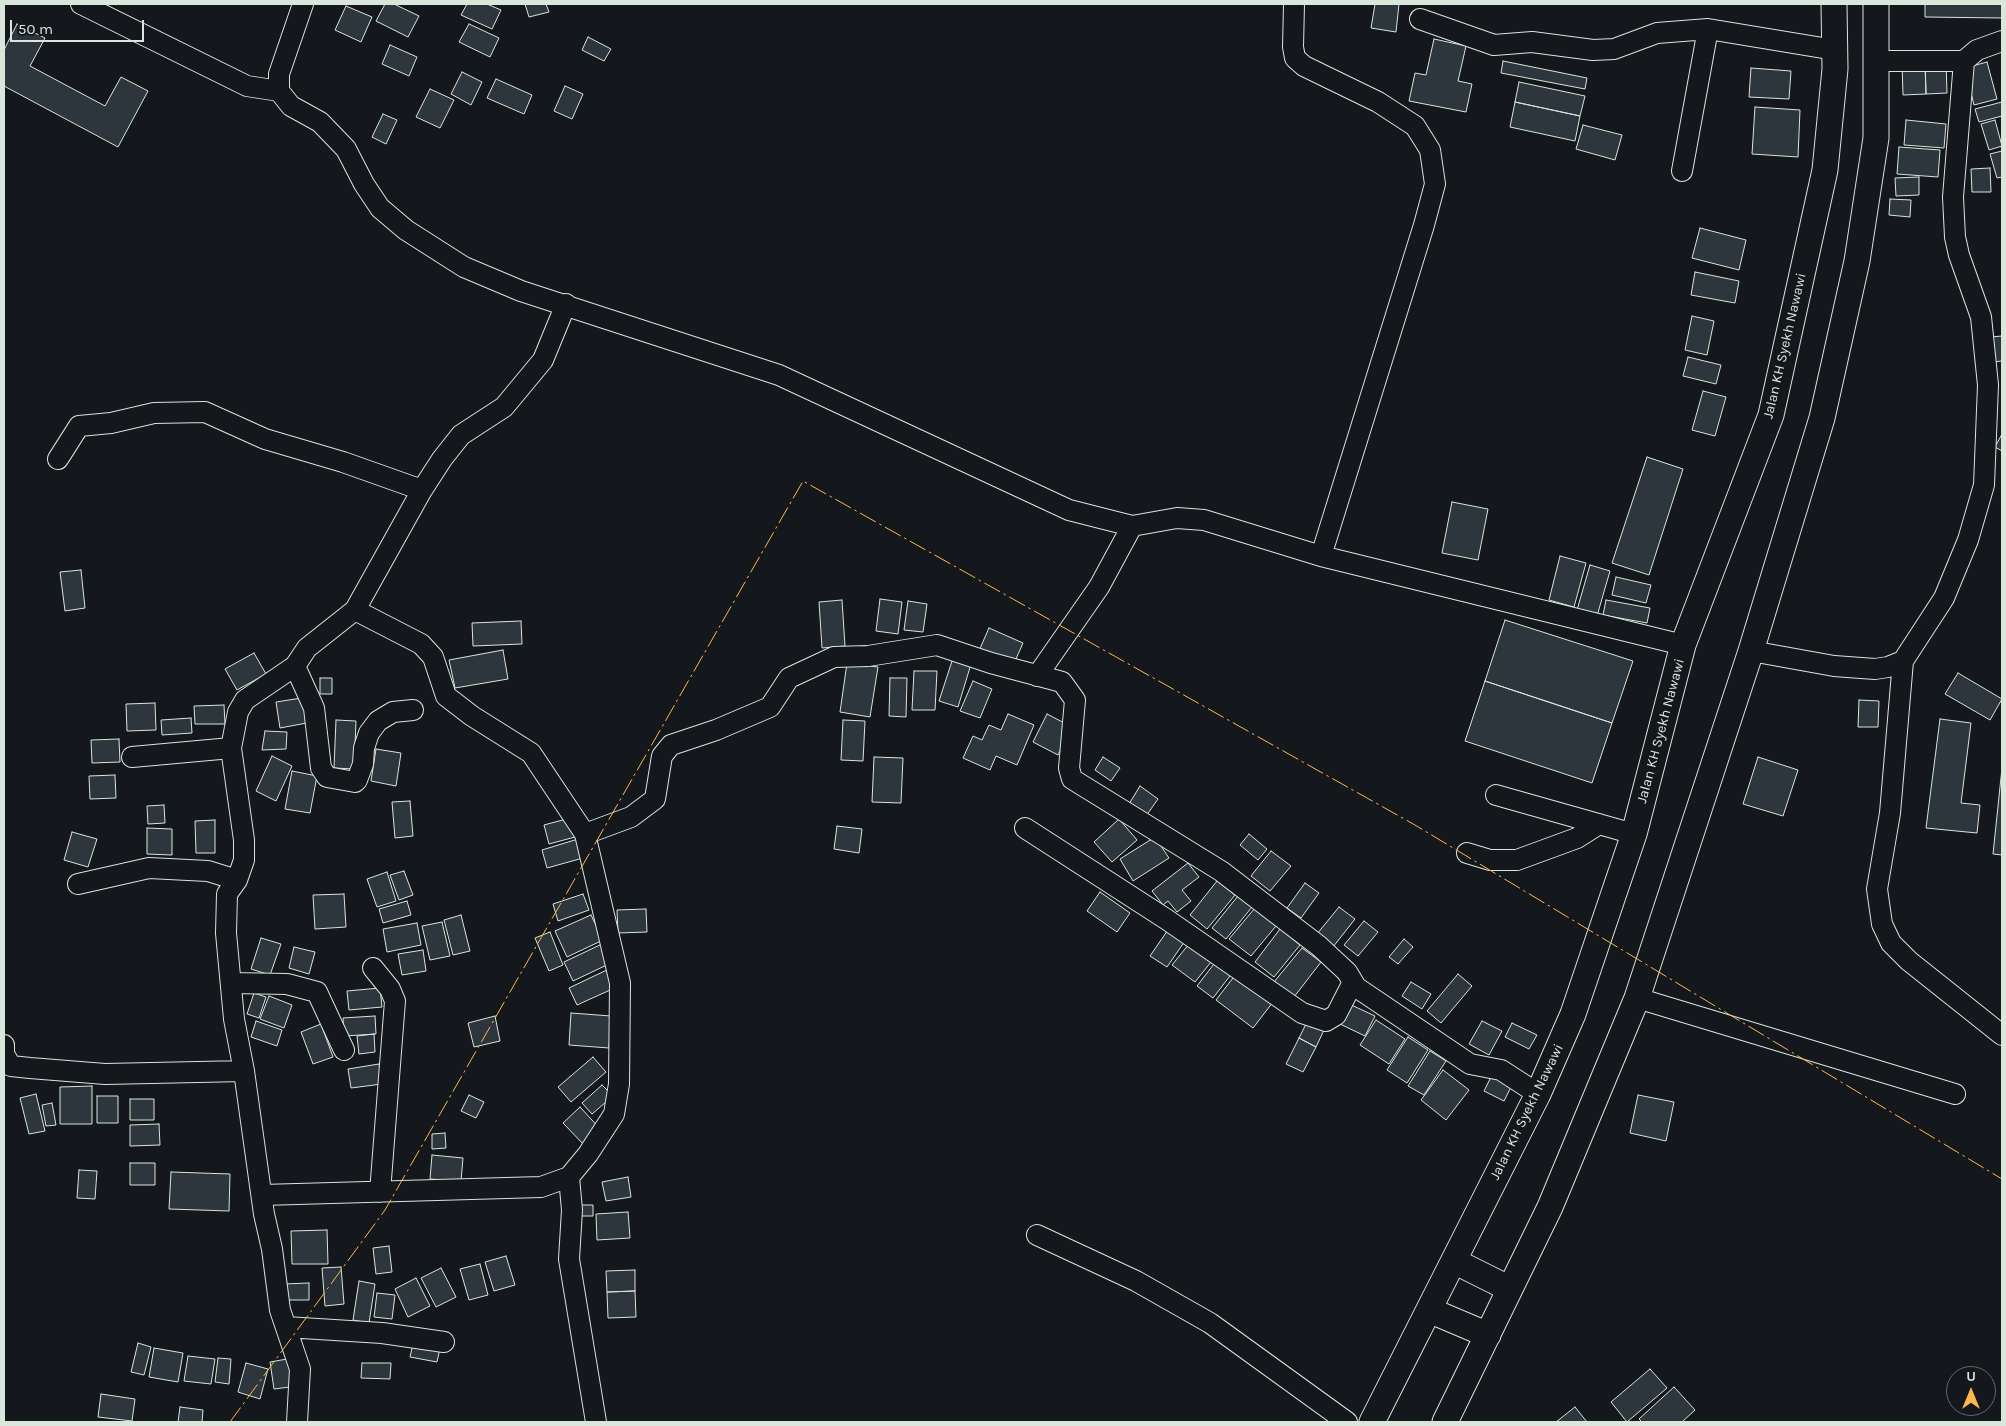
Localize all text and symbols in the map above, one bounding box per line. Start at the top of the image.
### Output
scale bar [12,10,146,42]
text: 50 m [18,20,53,38]
street label: Jalan KH Syekh Nawawi [1760,271,1810,421]
street label: Jalan KH Syekh Nawawi [1634,657,1688,805]
street label: Jalan KH Syekh Nawawi [1487,1041,1567,1183]
north arrow [1946,1366,1996,1416]
text: U [1966,1368,1976,1385]

